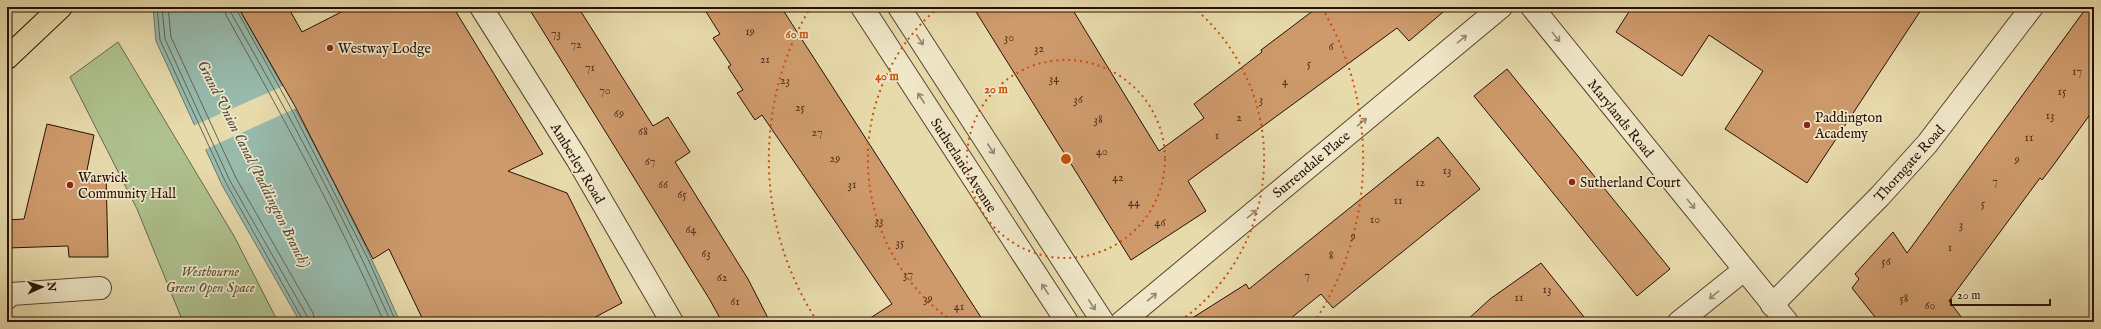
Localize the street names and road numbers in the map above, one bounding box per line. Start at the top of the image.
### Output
street label: Marylands Road [1583,76,1658,162]
street label: Sutherland Avenue [926,115,1001,217]
street label: Amberley Road [545,119,609,208]
street label: Thorngate Road [1870,121,1949,206]
street label: Surrendale Place [1269,127,1355,202]

